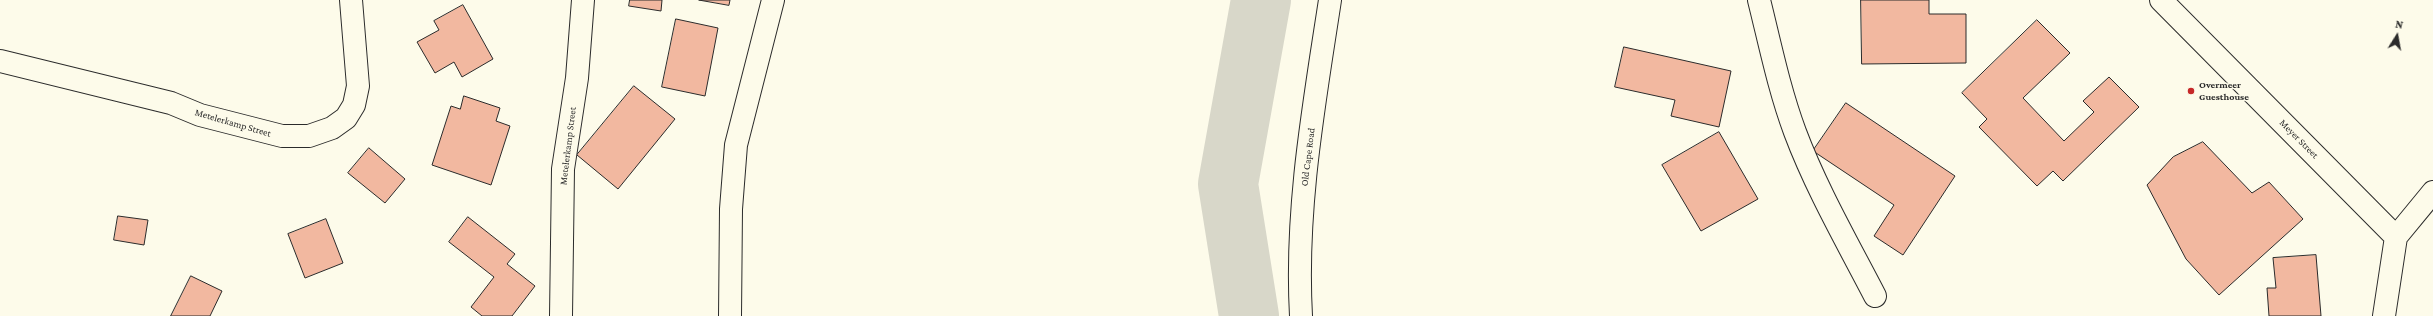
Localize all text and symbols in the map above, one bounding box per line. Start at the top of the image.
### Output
north arrow [2377,16,2417,56]
text: N [2394,18,2404,31]
place label: Overmeer Guesthouse [2199,79,2249,102]
marker: Overmeer Guesthouse [2186,86,2196,96]
street label: Metelerkamp Street [193,106,273,140]
street label: Metelerkamp Street [557,106,579,186]
street label: Meyer Street [2277,117,2321,161]
street label: Old Cape Road [1298,127,1318,187]

